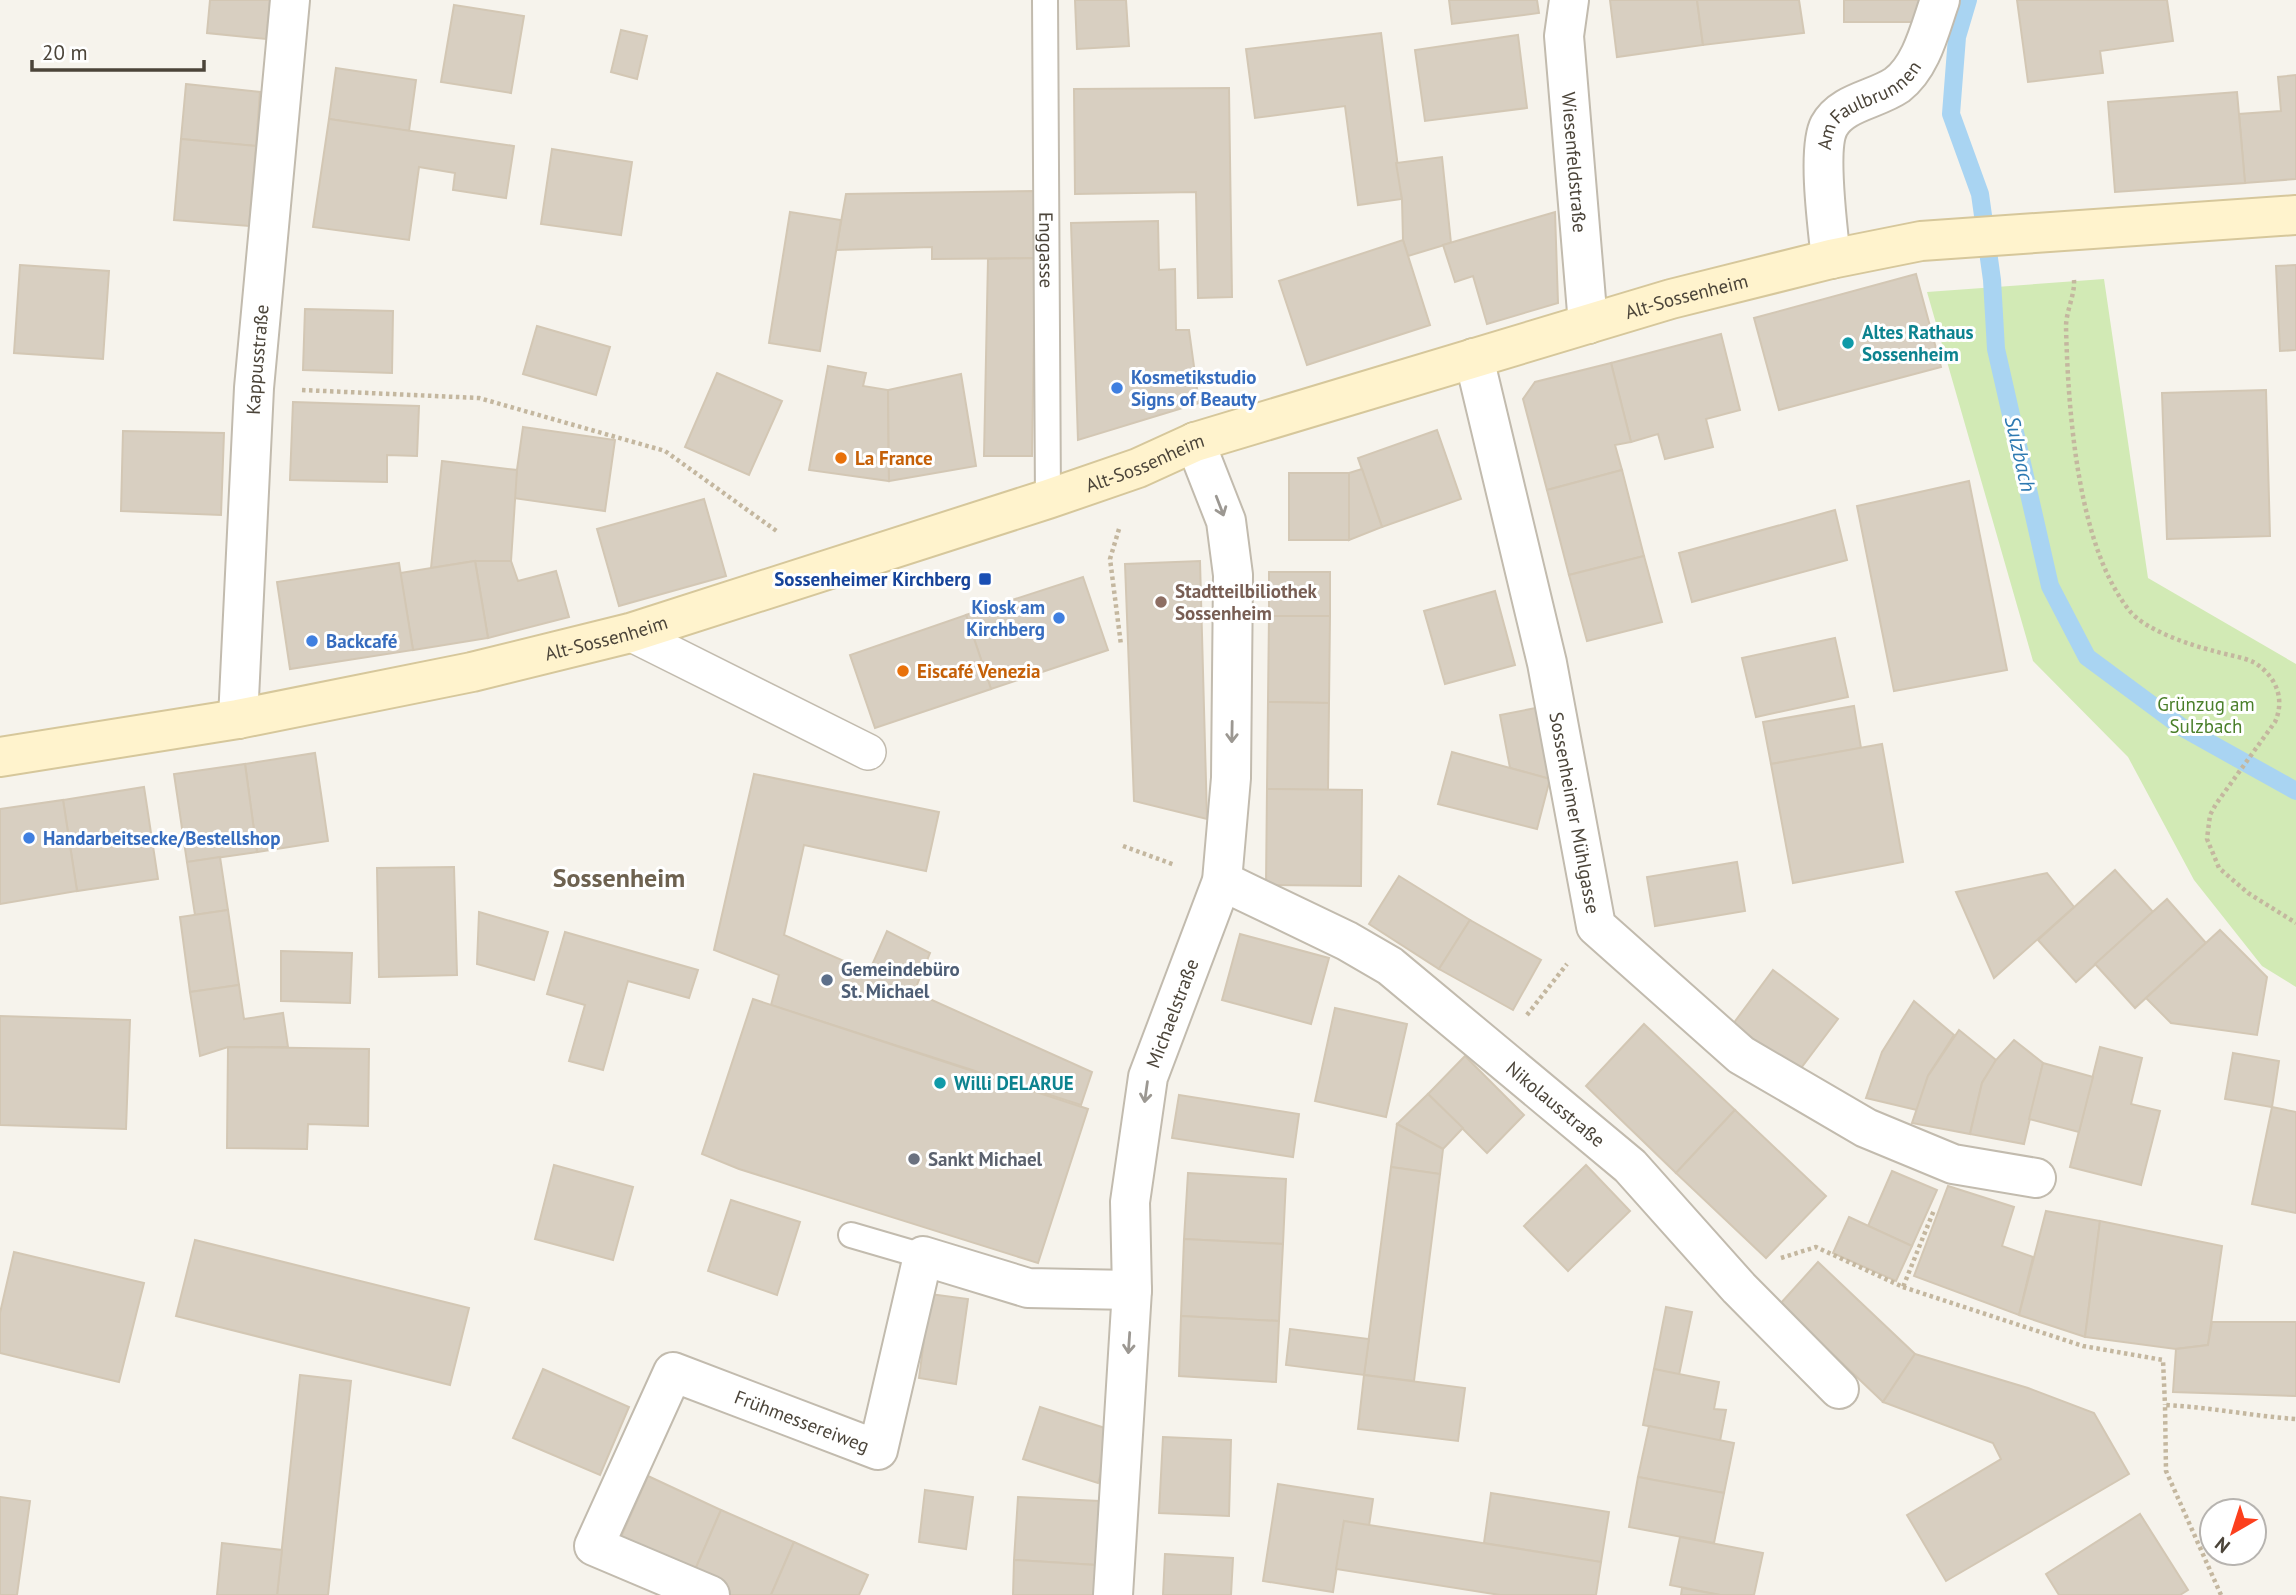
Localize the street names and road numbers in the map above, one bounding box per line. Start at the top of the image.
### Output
street label: Am Faulbrunnen [1812,56,1926,151]
street label: Wiesenfeldstraße [1557,91,1592,234]
street label: Enggasse [1034,212,1059,288]
street label: Alt-Sossenheim [1622,268,1750,324]
street label: Kappusstraße [241,303,274,415]
street label: Alt-Sossenheim [1082,428,1207,497]
street label: Alt-Sossenheim [542,610,671,666]
street label: Sossenheimer Mühlgasse [1544,710,1605,916]
street label: Michaelstraße [1141,955,1204,1071]
street label: Nikolausstraße [1501,1056,1610,1152]
street label: Frühmessereiweg [731,1385,873,1458]

